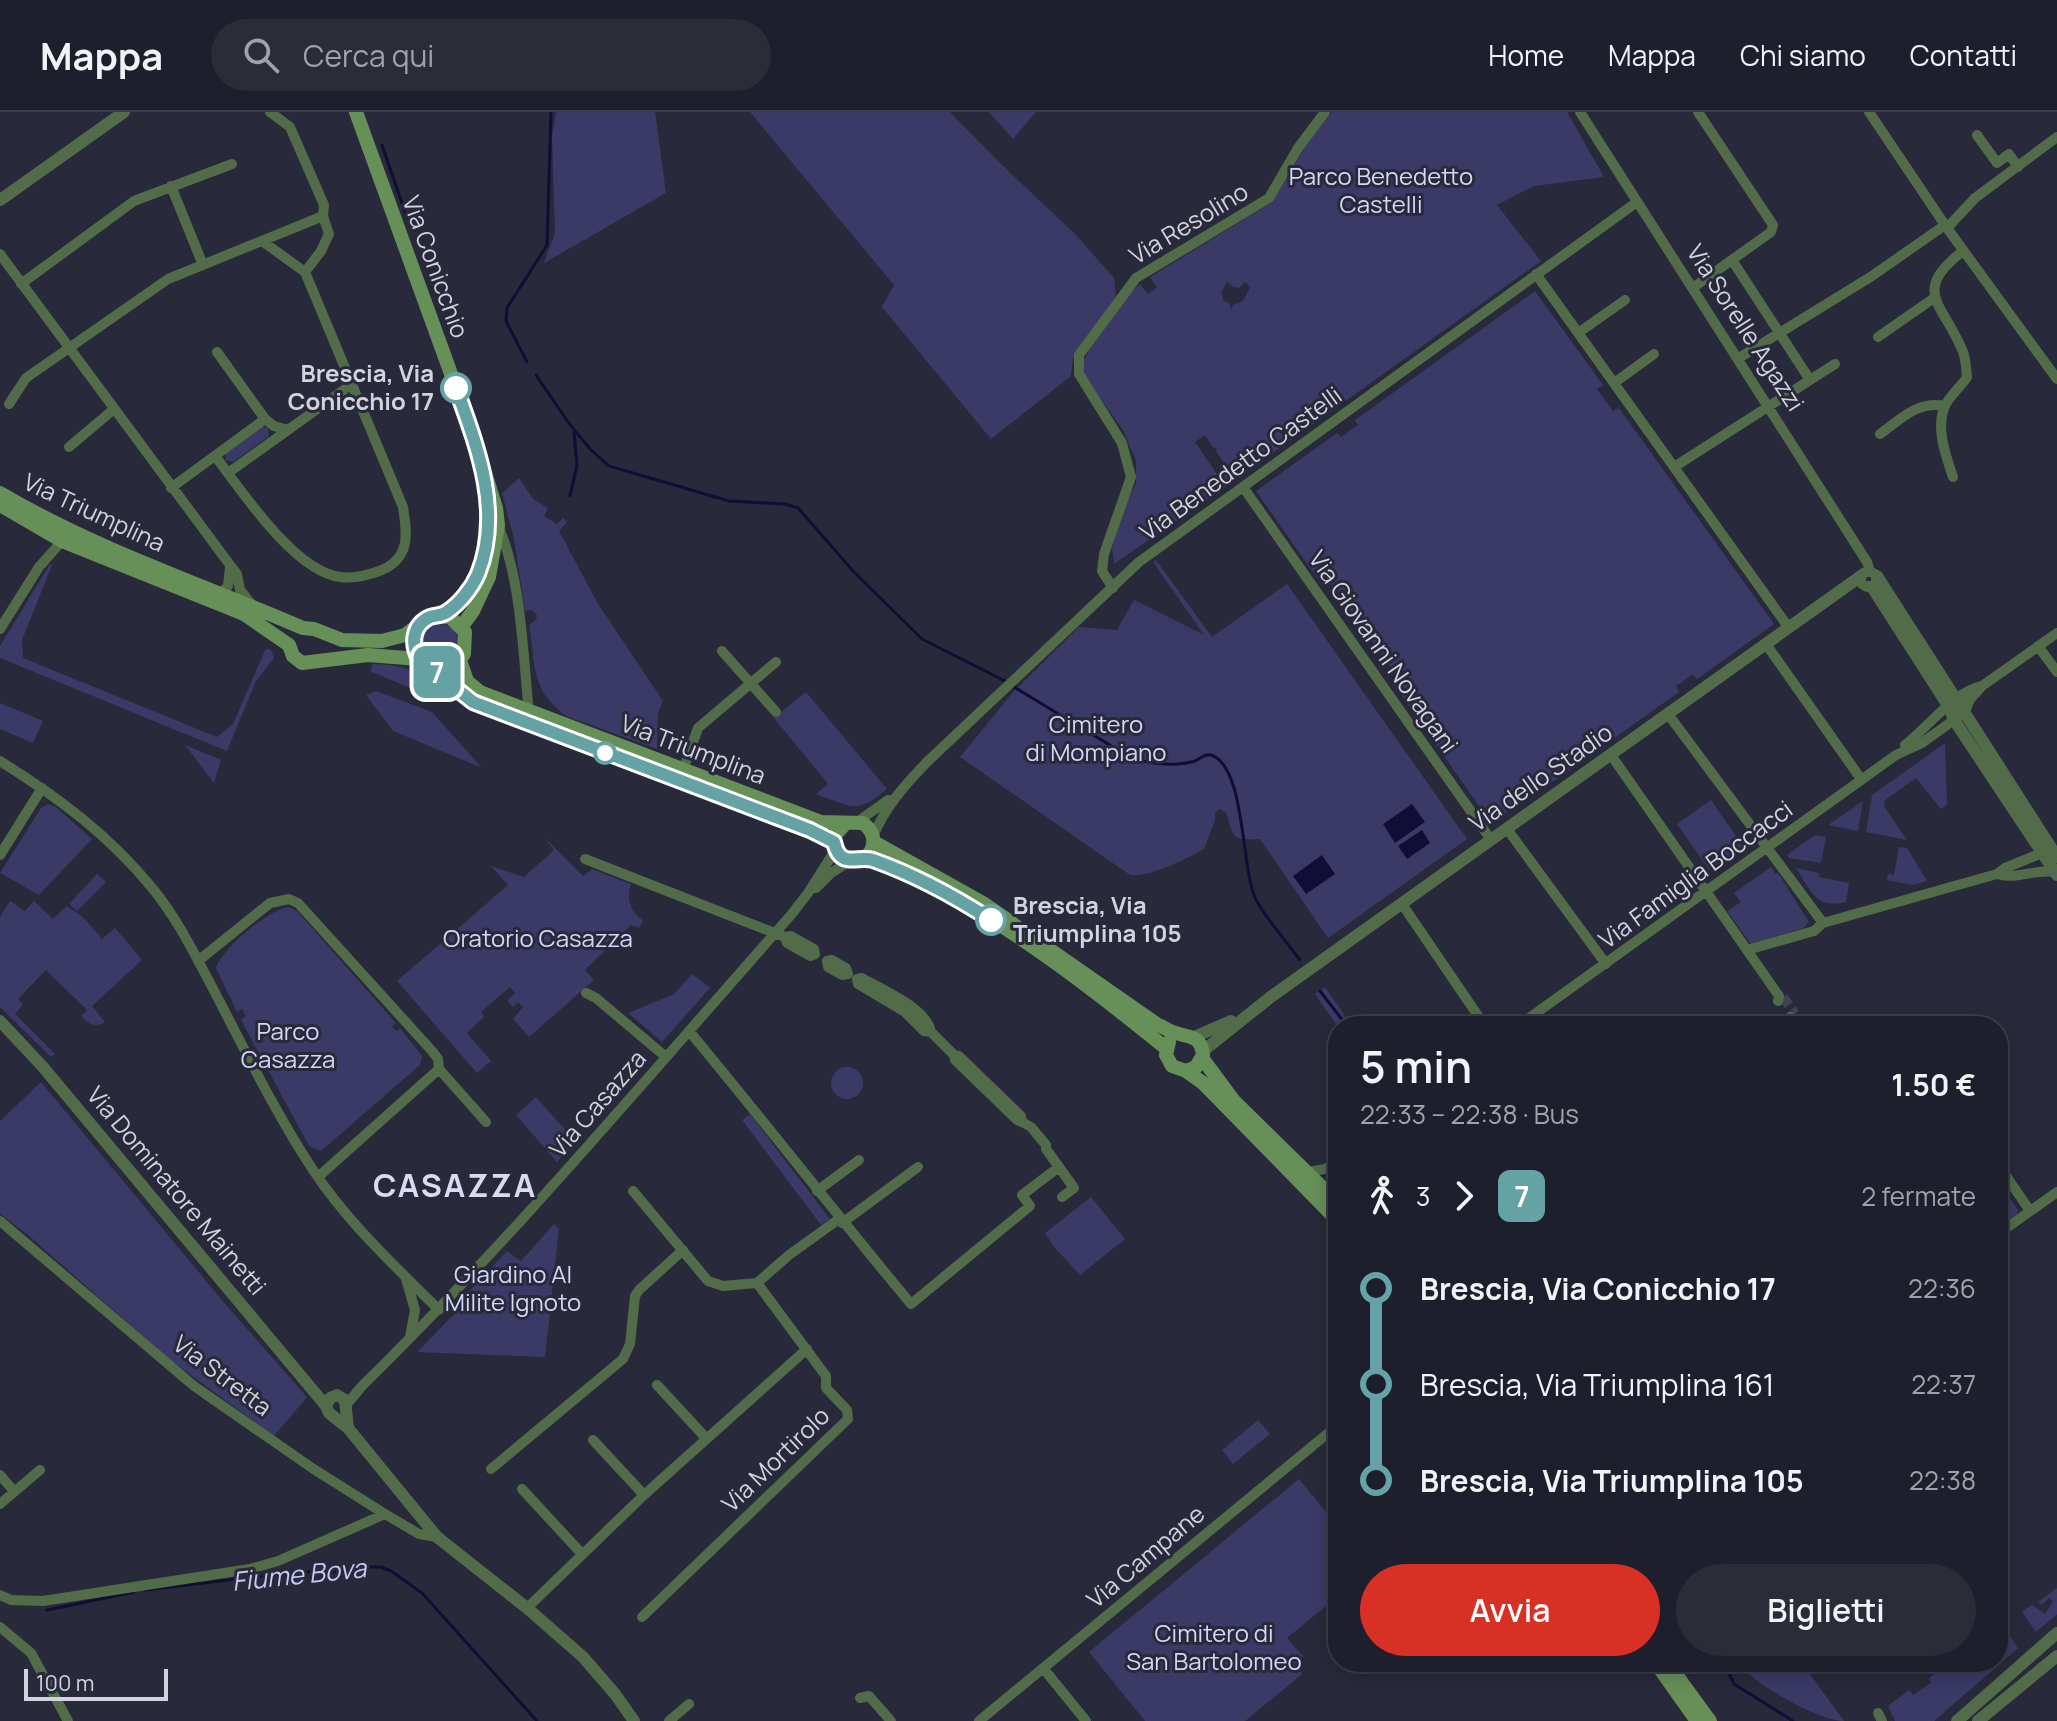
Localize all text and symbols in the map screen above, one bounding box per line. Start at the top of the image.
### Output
search box [211,19,771,91]
text: Mappa [40,29,163,81]
icon: search [239,33,283,77]
text: Cerca qui [303,35,434,76]
text: Home [1488,36,1564,74]
text: Mappa [1608,36,1696,74]
text: Chi siamo [1740,36,1866,74]
text: Contatti [1910,36,2017,74]
park label: Parco Benedetto Castelli [1289,159,1473,220]
street label: Via Resolino [1123,174,1254,271]
street label: Via Conicchio [395,191,477,342]
street label: Via Sorelle Agazzi [1680,237,1813,417]
place label: Brescia, Via Conicchio 17 [288,356,434,417]
marker: Brescia, Via Conicchio 17 [441,373,471,403]
street label: Via Benedetto Castelli [1132,378,1348,547]
street label: Via Triumplina [18,464,171,559]
street label: Via Giovanni Novagani [1302,543,1467,759]
line badge: 7 [411,646,463,698]
text: 7 [430,653,444,691]
street label: Via Triumplina [616,706,771,791]
park label: Cimitero di Mompiano [1026,707,1166,768]
street label: Via dello Stadio [1462,715,1618,838]
unlabelled marker [594,742,616,764]
street label: Via Famiglia Boccacci [1592,792,1799,955]
place label: Brescia, Via Triumplina 105 [1013,888,1182,949]
marker: Brescia, Via Triumplina 105 [976,905,1006,935]
park label: Oratorio Casazza [443,921,633,954]
park label: Parco Casazza [241,1014,335,1075]
text: 5 min [1360,1036,1472,1096]
street label: Via Casazza [541,1042,653,1164]
text: 1.50 € [1891,1064,1976,1105]
street label: Via Dominatore Mainetti [80,1079,274,1301]
text: 22:33 – 22:38 · Bus [1360,1096,1579,1132]
district label: CASAZZA [373,1163,537,1207]
icon: walk [1360,1174,1404,1218]
icon: forward [1442,1174,1486,1218]
text: 7 [1514,1177,1529,1215]
text: 3 [1416,1178,1430,1214]
text: 2 fermate [1861,1178,1976,1214]
park label: Giardino Al Milite Ignoto [445,1257,581,1318]
text: Brescia, Via Conicchio 17 [1420,1268,1776,1309]
text: 22:36 [1908,1270,1976,1306]
street label: Via Stretta [167,1327,279,1423]
text: Brescia, Via Triumplina 161 [1420,1364,1774,1405]
text: 22:37 [1911,1366,1976,1402]
street label: Via Mortirolo [714,1399,836,1519]
text: Brescia, Via Triumplina 105 [1420,1460,1803,1501]
text: 22:38 [1909,1462,1976,1498]
street label: Via Campane [1079,1497,1211,1615]
water label: Fiume Bova [230,1549,369,1599]
button: Avvia [1360,1564,1660,1656]
button: Biglietti [1676,1564,1976,1656]
park label: Cimitero di San Bartolomeo [1126,1616,1302,1677]
scale bar [24,1665,168,1701]
text: 100 m [36,1668,94,1698]

